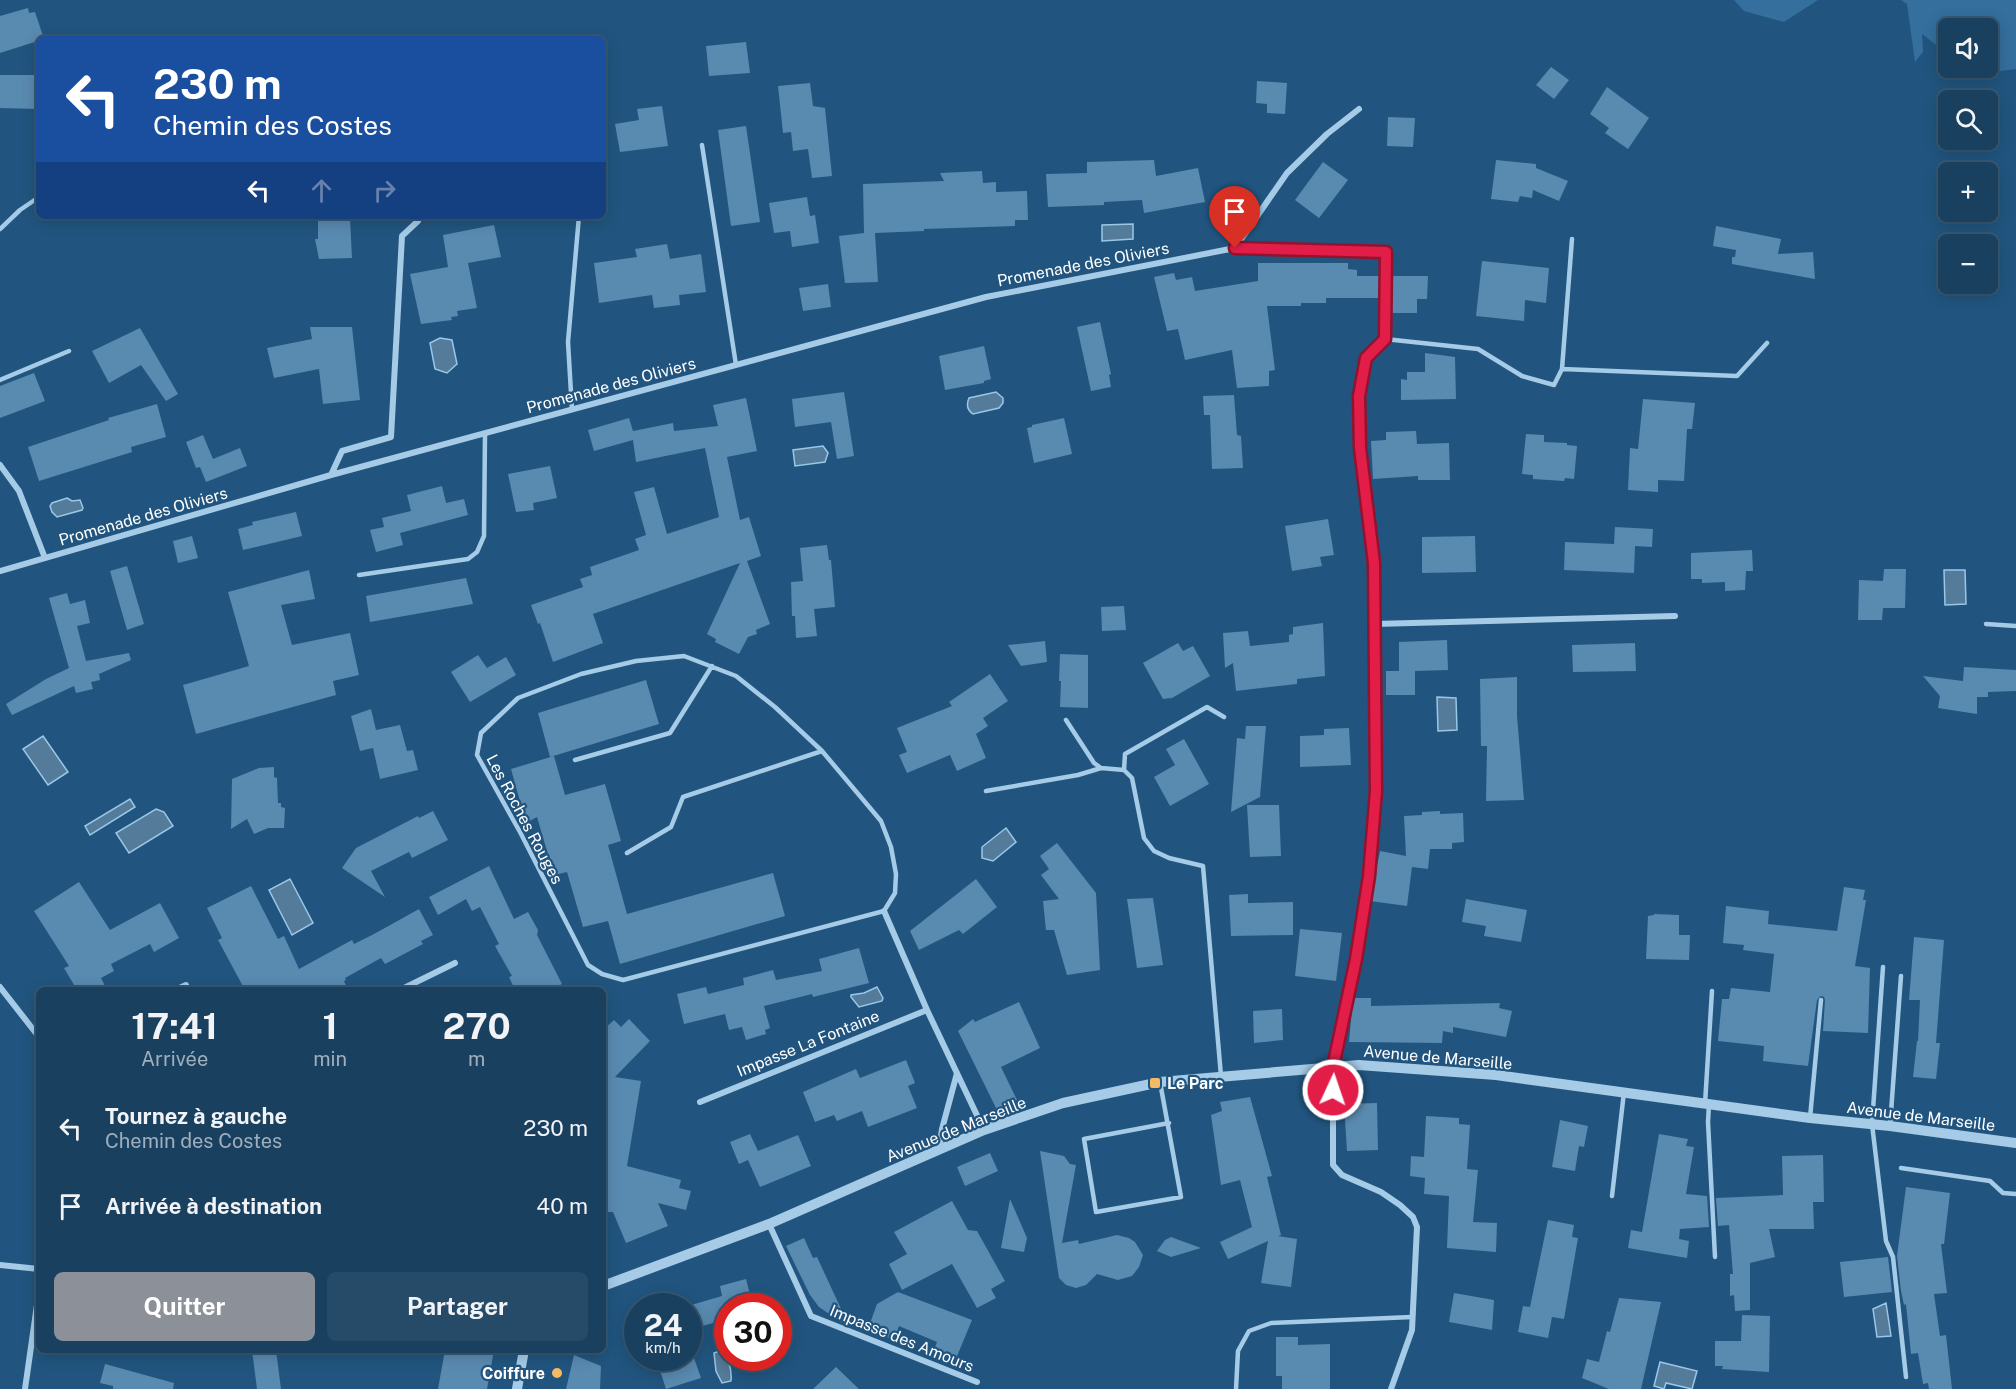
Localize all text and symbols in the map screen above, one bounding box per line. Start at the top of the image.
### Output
map controls [1938,18,1998,294]
button: sound [1938,18,1998,78]
text: 230 m [153,59,282,108]
icon: left [54,60,132,138]
button: search [1938,90,1998,150]
text: Chemin des Costes [153,109,392,141]
button: + [1938,162,1998,222]
icon: left [242,174,275,207]
icon: ahead [305,174,338,207]
icon: right [368,174,401,207]
pin [1209,186,1260,248]
icon: arrive [1218,195,1251,228]
button: − [1938,234,1998,294]
street label: Promenade des Oliviers [996,238,1171,290]
street label: Promenade des Oliviers [524,354,698,417]
street label: Promenade des Oliviers [57,483,230,550]
street label: Les Roches Rouges [482,751,567,887]
text: 17:41 [131,1005,218,1047]
text: 1 [322,1005,338,1047]
text: 270 [442,1005,511,1047]
street label: Impasse La Fontaine [734,1006,882,1081]
street label: Avenue de Marseille [1363,1042,1513,1073]
text: Arrivée [141,1047,208,1071]
text: min [313,1047,347,1071]
text: m [468,1047,485,1071]
position arrow [1301,1058,1365,1122]
place label: Le Parc [1167,1074,1224,1093]
marker: Le Parc [1148,1076,1162,1090]
street label: Avenue de Marseille [883,1093,1029,1166]
street label: Avenue de Marseille [1846,1098,1996,1135]
text: Tournez à gauche [105,1103,287,1129]
icon: left [54,1112,87,1145]
text: 230 m [523,1115,588,1141]
text: Chemin des Costes [105,1129,282,1153]
icon: arrive [54,1190,87,1223]
text: Arrivée à destination [105,1193,322,1219]
text: 40 m [536,1193,588,1219]
button: Quitter [54,1272,315,1341]
button: Partager [327,1272,588,1341]
speed limit sign: 30 [714,1293,792,1371]
street label: Impasse des Amours [827,1301,977,1376]
text: 24 [644,1307,682,1343]
text: km/h [645,1339,681,1356]
place label: Coiffure [482,1364,545,1383]
marker: Coiffure [550,1366,564,1380]

